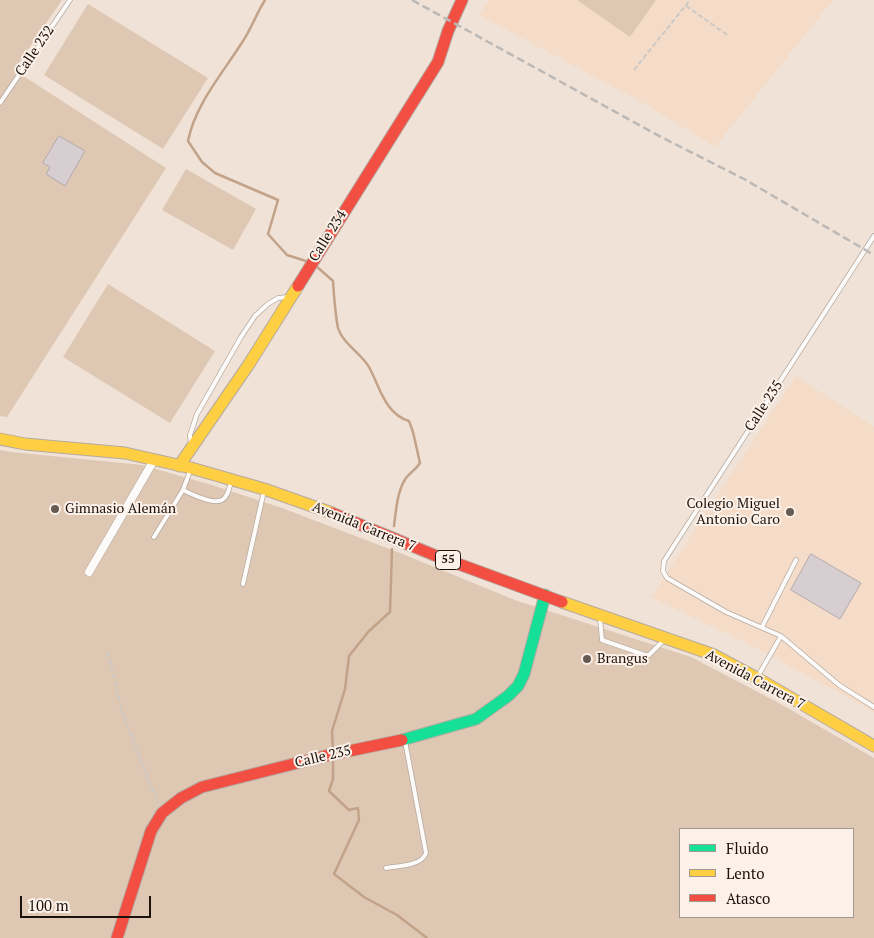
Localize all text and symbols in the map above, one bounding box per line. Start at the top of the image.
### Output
street label: Calle 232 [12,23,58,79]
street label: Calle 234 [306,207,350,265]
street label: Calle 235 [741,377,787,435]
place label: Colegio Miguel Antonio Caro [687,496,780,528]
street label: Avenida Carrera 7 [310,499,418,555]
place label: Gimnasio Alemán [65,501,176,517]
marker: Gimnasio Alemán [49,503,61,515]
marker: Colegio Miguel Antonio Caro [784,506,796,518]
road number: 55 [436,550,460,570]
street label: Avenida Carrera 7 [702,647,808,713]
place label: Brangus [597,651,648,667]
marker: Brangus [581,653,593,665]
street label: Calle 235 [293,742,353,772]
legend [679,828,854,918]
text: Fluido [726,838,768,858]
text: Lento [726,863,765,883]
scale bar [22,886,154,918]
text: Atasco [726,888,770,908]
text: 100 m [28,895,69,915]

